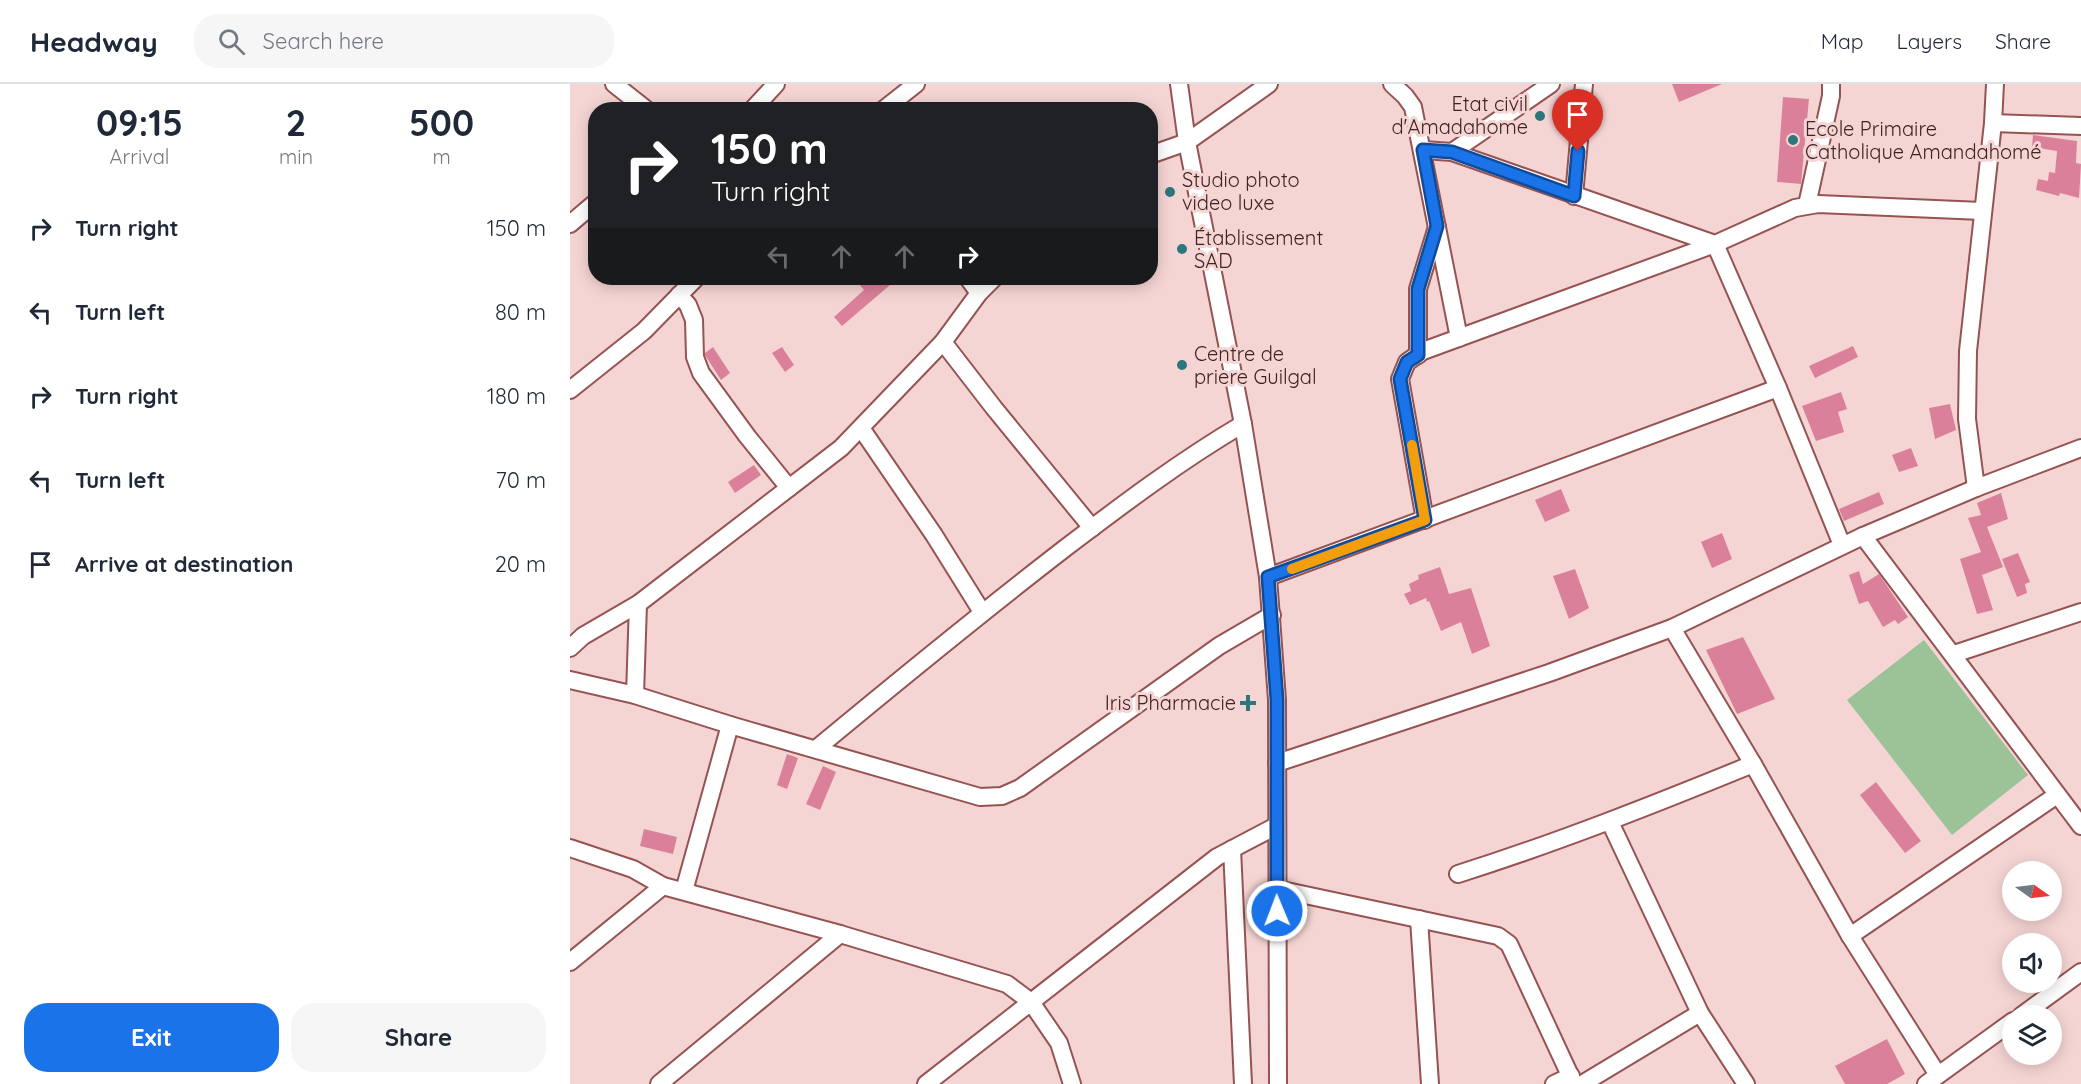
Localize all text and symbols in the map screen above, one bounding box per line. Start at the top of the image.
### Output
search box [194,14,614,68]
text: Headway [30,24,158,59]
icon: search [215,25,248,58]
text: Search here [263,27,384,55]
text: Map [1821,28,1864,54]
text: Layers [1897,28,1962,54]
text: Share [1995,28,2051,54]
pin [1552,89,1603,151]
place label: Etat civil d'Amadahome [1392,91,1528,139]
icon: arrive [1561,98,1594,131]
text: 09:15 [96,100,183,145]
text: 2 [286,100,306,145]
text: 500 [409,100,474,145]
marker: Etat civil d'Amadahome [1533,109,1547,123]
place label: Ecole Primaire Catholique Amandahomé [1805,116,2042,164]
text: 150 m [711,122,828,175]
icon: right [612,126,690,204]
marker: Ecole Primaire Catholique Amandahomé [1786,133,1800,147]
text: Arrival [110,144,169,169]
text: min [279,144,313,169]
text: m [432,144,451,169]
place label: Studio photo video luxe [1182,167,1300,215]
text: Turn right [711,174,830,208]
marker: Studio photo video luxe [1163,185,1177,199]
icon: right [24,212,57,245]
text: Turn right [75,214,179,242]
text: 150 m [487,214,546,242]
place label: Établissement SAD [1194,225,1323,273]
icon: left [762,240,795,273]
icon: ahead [825,240,858,273]
icon: ahead [888,240,921,273]
icon: right [951,240,984,273]
marker: Établissement SAD [1175,242,1189,256]
icon: left [24,296,57,329]
text: Turn left [75,298,165,326]
text: 80 m [495,298,546,326]
place label: Centre de priere Guilgal [1194,341,1316,389]
marker: Centre de priere Guilgal [1175,358,1189,372]
icon: right [24,380,57,413]
text: Turn right [75,382,179,410]
text: 180 m [487,382,546,410]
icon: left [24,464,57,497]
text: Turn left [75,466,165,494]
text: 70 m [496,466,546,494]
icon: arrive [24,548,57,581]
text: Arrive at destination [75,550,293,578]
text: 20 m [495,550,546,578]
place label: Iris Pharmacie [1105,690,1236,715]
marker: Iris Pharmacie [1241,696,1255,710]
north arrow [2002,861,2062,921]
map controls [2002,861,2062,1065]
position arrow [1245,879,1309,943]
button: sound [2002,933,2062,993]
button: Exit [24,1003,279,1072]
button: Share [291,1003,546,1072]
button: layers [2002,1005,2062,1065]

